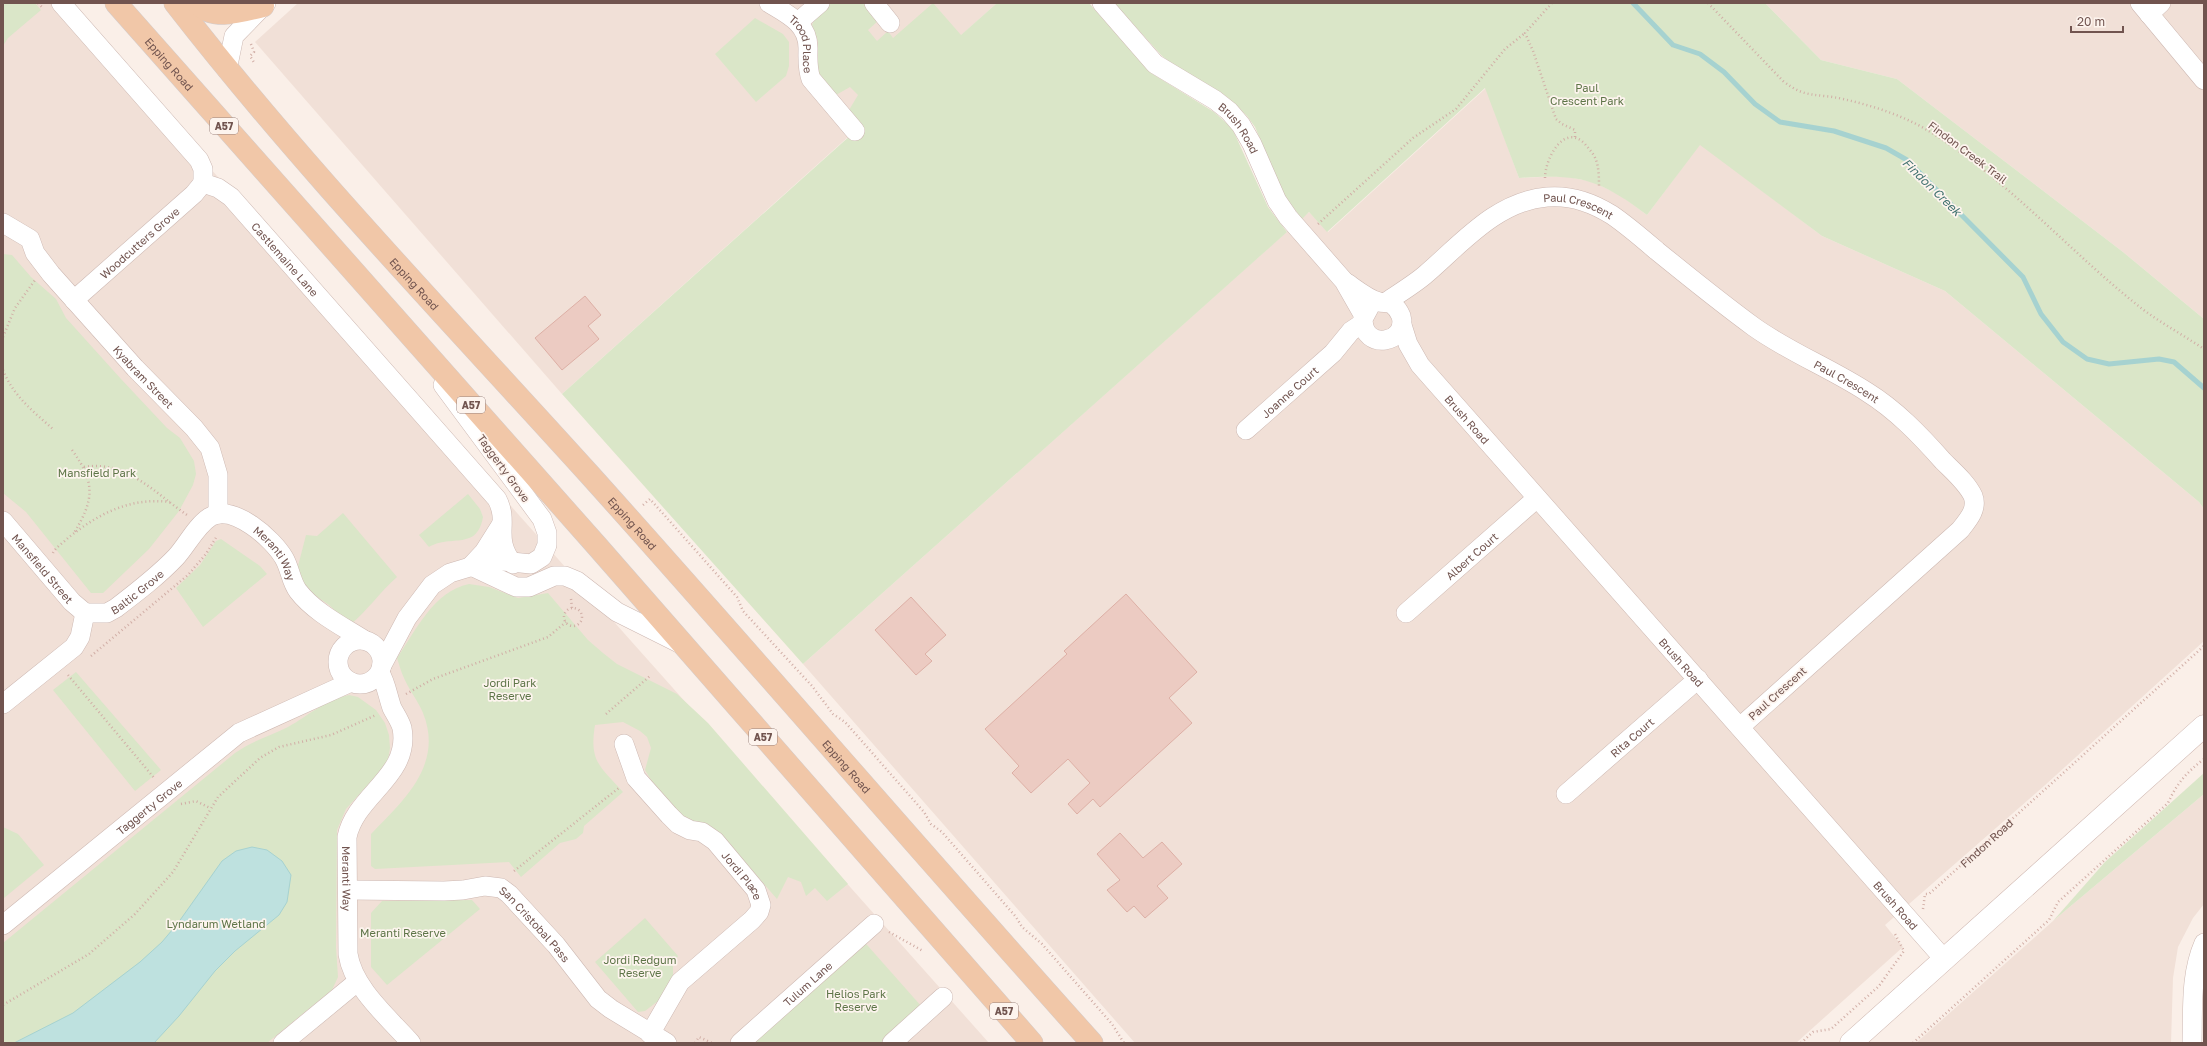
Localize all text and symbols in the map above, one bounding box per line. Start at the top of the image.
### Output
scale bar [2071,8,2123,34]
street label: Trood Place [787,12,816,74]
text: 20 m [2077,14,2105,29]
street label: Epping Road [143,34,197,93]
park label: Paul Crescent Park [1550,81,1624,107]
street label: Brush Road [1216,99,1262,155]
road number: A57 [210,118,238,134]
street label: Findon Creek Trail [1926,118,2010,186]
water label: Findon Creek [1900,155,1964,219]
street label: Paul Crescent [1543,190,1616,221]
street label: Woodcutters Grove [97,204,182,281]
street label: Castlemaine Lane [249,219,322,299]
street label: Epping Road [388,254,442,312]
street label: Kyabram Street [111,342,177,410]
street label: Paul Crescent [1812,357,1882,405]
street label: Joanne Court [1258,363,1320,420]
street label: Brush Road [1443,392,1492,446]
road number: A57 [457,397,485,413]
street label: Taggerty Grove [475,432,533,504]
park label: Mansfield Park [58,466,136,479]
street label: Epping Road [606,494,660,552]
street label: Meranti Way [251,523,298,582]
street label: Albert Court [1443,529,1500,582]
street label: Mansfield Street [10,531,76,606]
street label: Baltic Grove [108,566,166,616]
street label: Brush Road [1657,635,1707,689]
street label: Paul Crescent [1745,664,1809,722]
park label: Jordi Park Reserve [483,676,537,702]
street label: Rita Court [1607,714,1656,759]
road number: A57 [749,729,777,745]
street label: Epping Road [820,737,874,795]
street label: Taggerty Grove [113,776,184,837]
street label: Findon Road [1957,816,2015,869]
street label: Meranti Way [341,846,354,911]
street label: Jordi Place [720,848,765,901]
street label: Brush Road [1871,878,1921,932]
street label: San Cristobal Pass [497,883,573,964]
park label: Lyndarum Wetland [167,917,265,930]
park label: Meranti Reserve [360,926,446,939]
park label: Jordi Redgum Reserve [603,953,677,979]
street label: Tulum Lane [780,958,834,1008]
park label: Helios Park Reserve [826,987,886,1013]
road number: A57 [990,1003,1018,1019]

